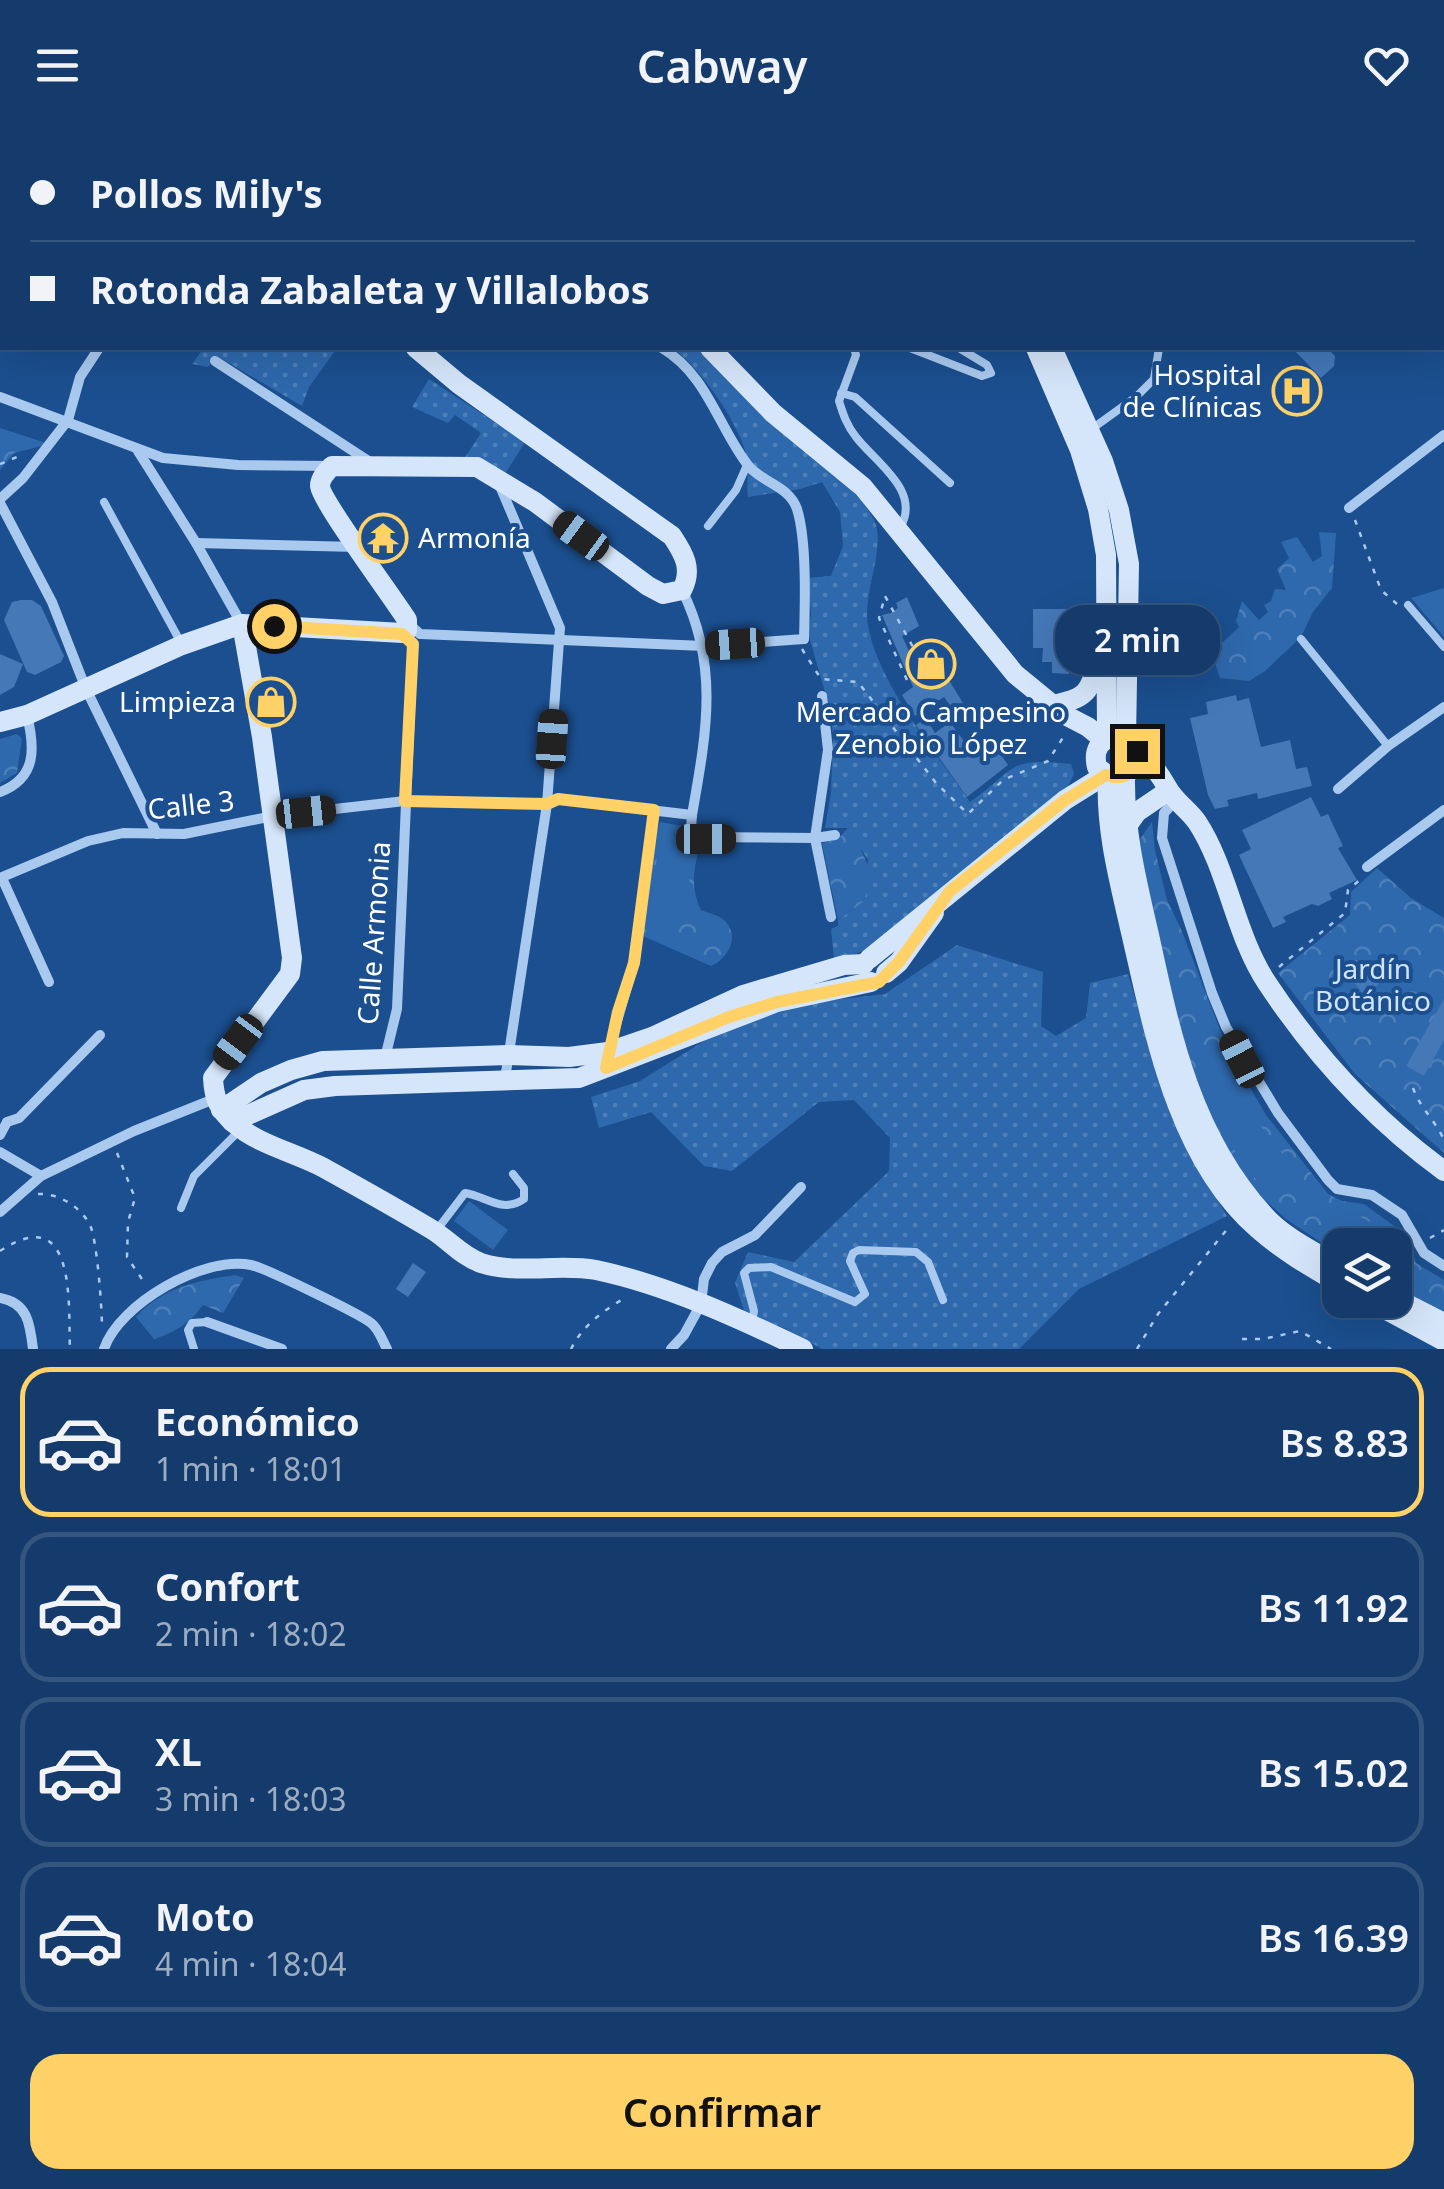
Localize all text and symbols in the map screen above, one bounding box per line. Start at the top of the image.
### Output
text: Cabway [637,35,807,96]
icon: menu [30,38,85,93]
icon: heart [1359,38,1414,93]
text: Pollos Mily's [90,167,323,219]
text: Rotonda Zabaleta y Villalobos [90,263,650,315]
place label: Hospital de Clínicas [1122,355,1262,425]
hospital icon: Hospital de Clínicas [1271,365,1323,417]
car [548,506,614,566]
temple icon: Armonía [357,512,409,564]
place label: Armonía [418,518,531,556]
route start [252,604,297,649]
callout: 2 min [1054,606,1220,676]
text: 2 min [1094,618,1181,661]
car [704,627,766,661]
shop icon: Mercado Campesino Zenobio López [905,638,957,690]
shop icon: Limpieza [245,676,297,728]
place label: Limpieza [119,682,236,720]
place label: Mercado Campesino Zenobio López [796,692,1066,762]
car [535,708,569,770]
route end [1115,729,1160,774]
street label: Calle 3 [146,781,236,827]
car [275,794,337,830]
car [676,824,736,854]
street label: Calle Armonia [348,840,398,1026]
park label: Jardín Botánico [1315,949,1431,1019]
car [208,1009,268,1075]
car [1215,1025,1269,1093]
map controls [1322,1228,1412,1318]
button: layers [1322,1228,1412,1318]
text: Económico [155,1395,360,1447]
icon: car [35,1397,125,1487]
text: Bs 8.83 [1280,1416,1409,1468]
text: 1 min · 18:01 [155,1447,347,1490]
text: Confort [155,1560,300,1612]
icon: car [35,1562,125,1652]
text: Bs 11.92 [1258,1581,1409,1633]
text: 2 min · 18:02 [155,1612,347,1655]
text: XL [155,1725,202,1777]
icon: car [35,1727,125,1817]
text: Bs 15.02 [1258,1746,1409,1798]
text: 3 min · 18:03 [155,1777,347,1820]
text: Moto [155,1890,255,1942]
icon: car [35,1892,125,1982]
text: Bs 16.39 [1258,1911,1409,1963]
text: 4 min · 18:04 [155,1942,347,1985]
button: Confirmar [30,2054,1414,2169]

